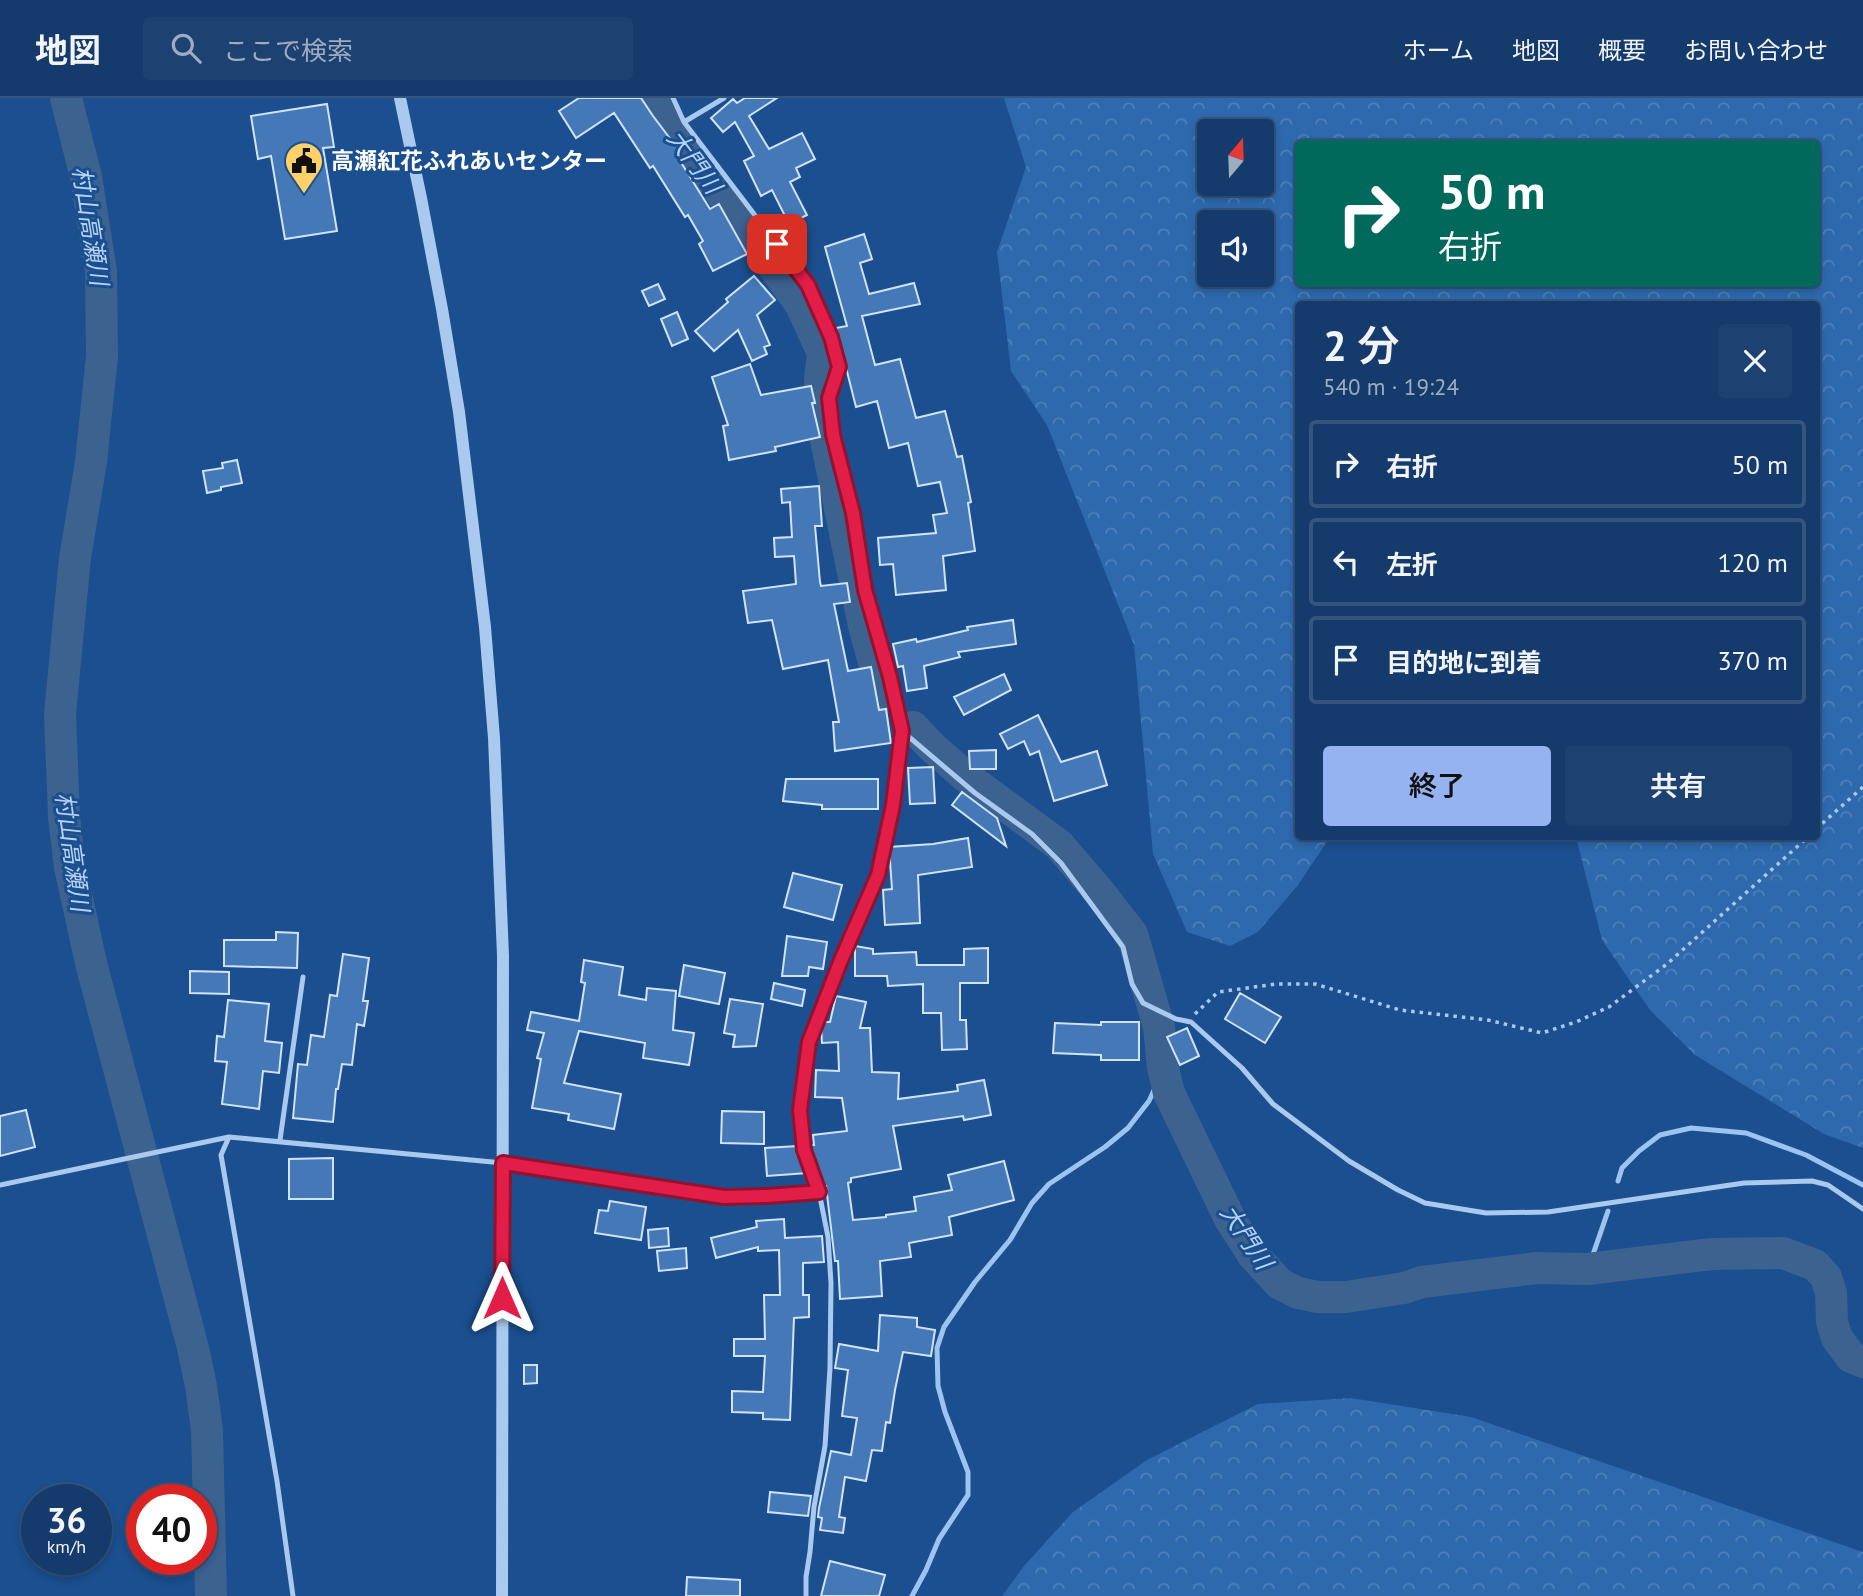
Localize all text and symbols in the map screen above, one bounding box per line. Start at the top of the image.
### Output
search box [143,17,633,80]
text: 地図 [35,28,101,71]
icon: search [167,29,205,67]
text: ここで検索 [223,34,353,67]
text: ホーム [1403,35,1474,66]
text: 地図 [1512,35,1560,66]
text: 概要 [1598,35,1646,66]
text: お問い合わせ [1684,35,1828,66]
north arrow [1197,119,1274,196]
map controls [1197,119,1274,287]
water label: 大門川 [660,124,730,202]
public building icon: 高瀬紅花ふれあいセンター [283,140,325,195]
place label: 高瀬紅花ふれあいセンター [331,146,607,175]
text: 50 m [1438,159,1545,223]
water label: 村山高瀬川 [66,164,116,291]
icon: right [1323,168,1414,259]
button: sound [1197,210,1274,287]
pin [747,214,807,274]
icon: arrive [758,225,796,263]
text: 右折 [1438,225,1502,267]
text: 2 分 [1323,318,1399,373]
button: close [1718,324,1792,398]
text: 540 m · 19:24 [1323,372,1459,401]
icon: right [1327,445,1365,483]
text: 50 m [1732,448,1788,481]
text: 右折 [1386,450,1438,483]
icon: left [1327,543,1365,581]
text: 120 m [1717,546,1788,579]
text: 左折 [1386,548,1438,581]
icon: arrive [1327,641,1365,679]
text: 370 m [1717,644,1788,677]
text: 目的地に到着 [1386,646,1542,679]
button: 終了 [1323,746,1551,826]
button: 共有 [1565,746,1792,826]
water label: 村山高瀬川 [49,790,97,916]
water label: 大門川 [1213,1198,1281,1278]
position arrow [465,1261,539,1335]
speed limit sign: 40 [126,1484,217,1575]
text: 36 [47,1497,86,1543]
text: km/h [47,1535,86,1558]

